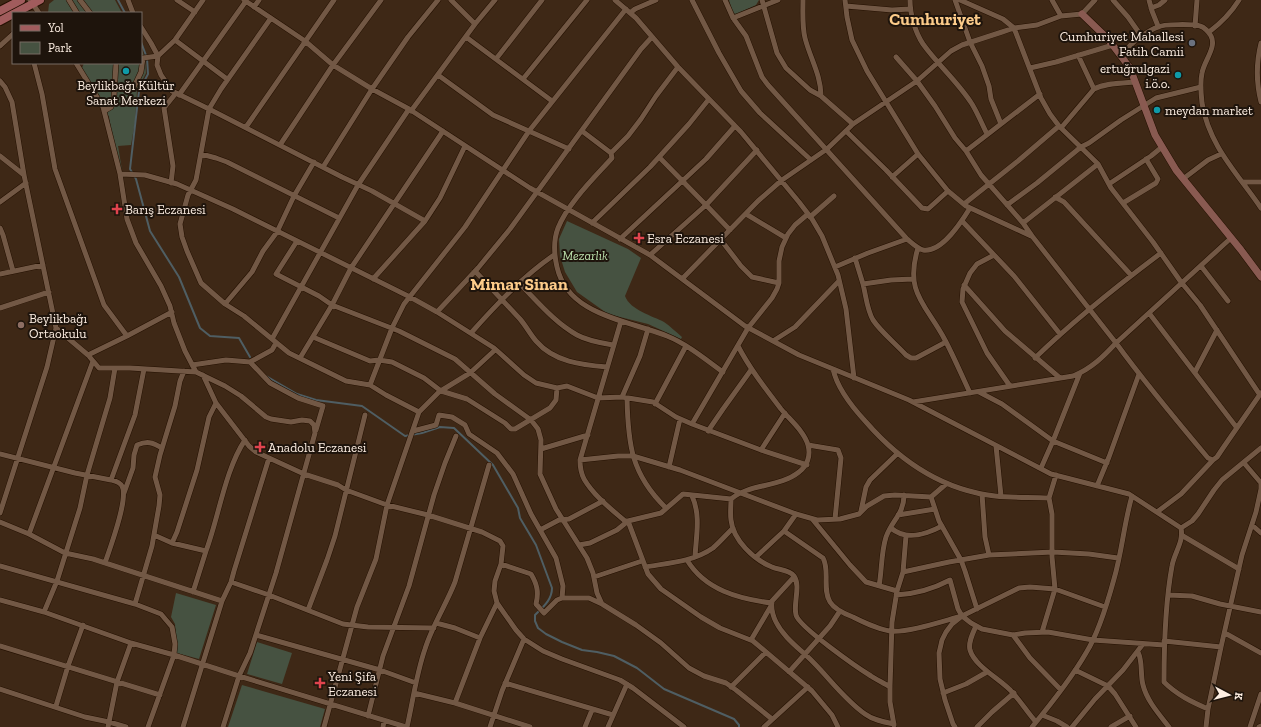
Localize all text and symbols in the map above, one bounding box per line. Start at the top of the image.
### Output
district label: Cumhuriyet [889,9,981,29]
legend [12,12,142,64]
text: Yol [47,21,64,35]
place label: Cumhuriyet Mahallesi Fatih Camii [1060,29,1184,59]
marker: Cumhuriyet Mahallesi Fatih Camii [1187,38,1197,48]
text: Park [48,41,73,55]
place label: ertuğrulgazi i.ö.o. [1100,61,1170,91]
marker: Beylikbağı Kültür Sanat Merkezi [121,66,131,76]
marker: ertuğrulgazi i.ö.o. [1173,70,1183,80]
place label: Beylikbağı Kültür Sanat Merkezi [77,78,175,108]
place label: meydan market [1165,103,1253,118]
marker: meydan market [1152,105,1162,115]
place label: Barış Eczanesi [125,202,206,217]
marker: Barış Eczanesi [112,204,122,214]
place label: Esra Eczanesi [647,231,724,246]
marker: Esra Eczanesi [634,233,644,243]
park label: Mezarlık [562,248,608,263]
district label: Mimar Sinan [470,274,568,294]
place label: Beylikbağı Ortaokulu [29,311,87,341]
marker: Beylikbağı Ortaokulu [16,320,26,330]
place label: Anadolu Eczanesi [268,440,367,455]
marker: Anadolu Eczanesi [255,442,265,452]
place label: Yeni Şifa Eczanesi [327,669,377,699]
north arrow [1209,675,1249,715]
marker: Yeni Şifa Eczanesi [315,678,325,688]
text: K [1231,692,1245,701]

